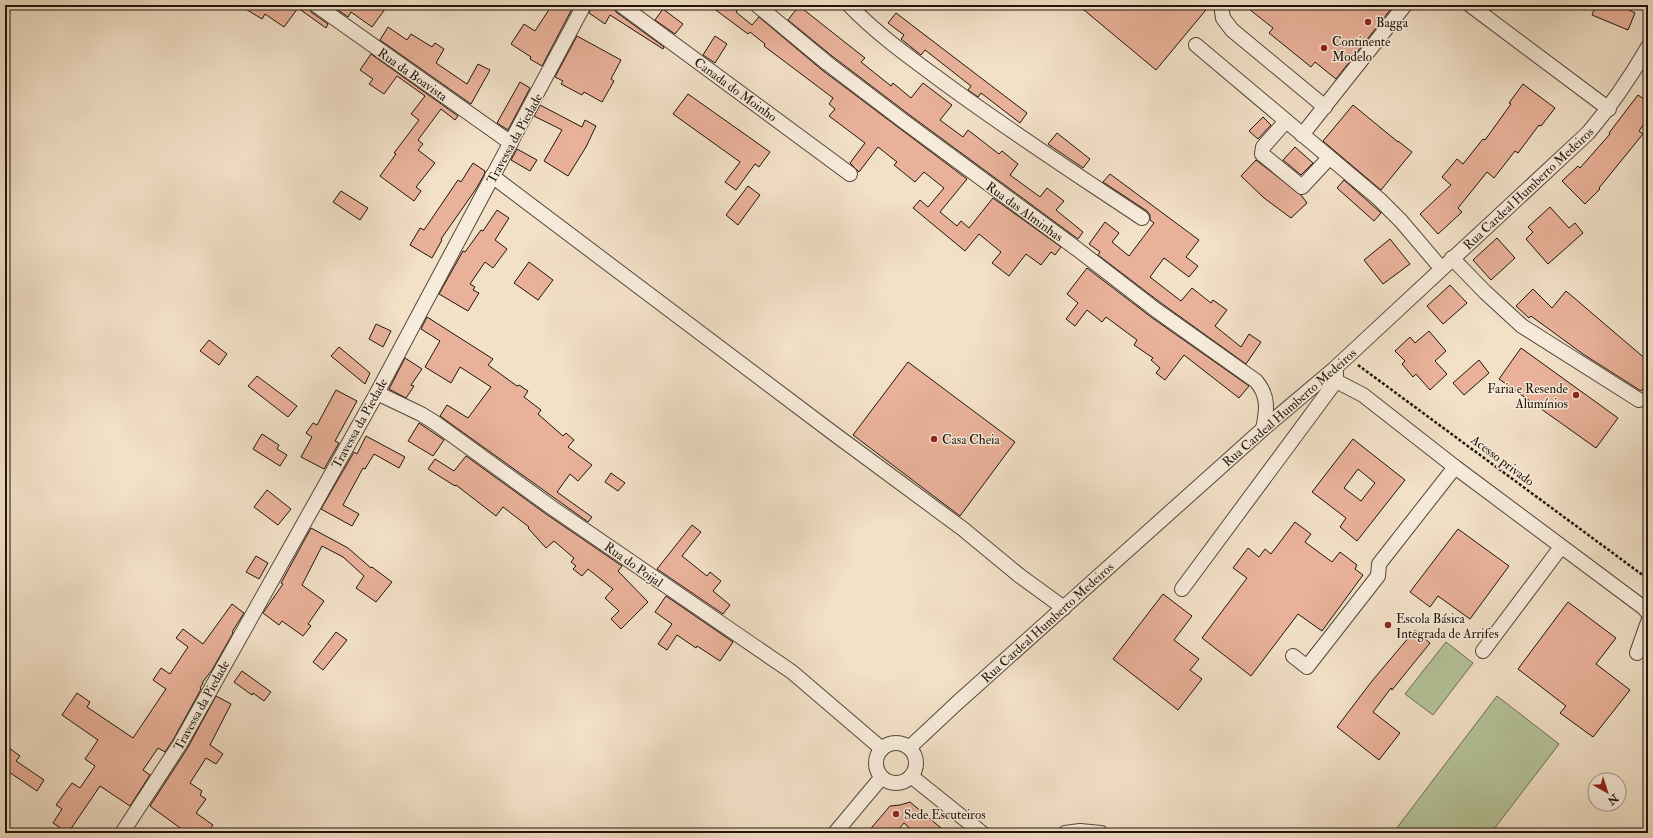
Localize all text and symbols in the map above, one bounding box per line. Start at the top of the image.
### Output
place label: Bagga [1376,15,1409,31]
marker: Bagga [1363,17,1373,27]
place label: Continente Modelo [1332,34,1391,65]
marker: Continente Modelo [1319,43,1329,53]
street label: Rua da Boavista [374,45,451,105]
street label: Canada do Moinho [691,54,780,125]
street label: Travessa da Piedade [483,90,547,186]
street label: Rua Cardeal Humberto Medeiros [1460,124,1598,253]
street label: Rua das Alminhas [983,178,1067,245]
street label: Rua Cardeal Humberto Medeiros [1219,345,1360,470]
street label: Travessa da Piedade [328,375,392,471]
place label: Faria e Resende Alumínios [1487,381,1569,412]
marker: Faria e Resende Alumínios [1571,390,1581,400]
street label: Acesso privado [1466,431,1537,491]
place label: Casa Cheia [942,432,1001,448]
marker: Casa Cheia [929,434,939,444]
street label: Rua do Poijal [601,539,666,591]
street label: Rua Cardeal Humberto Medeiros [978,559,1118,686]
place label: Escola Básica Integrada de Arrifes [1396,611,1499,642]
marker: Escola Básica Integrada de Arrifes [1383,620,1393,630]
street label: Travessa da Piedade [170,657,234,753]
north arrow [1587,772,1627,812]
text: N [1604,791,1622,808]
place label: Sede Escuteiros [904,807,986,823]
marker: Sede Escuteiros [891,809,901,819]

